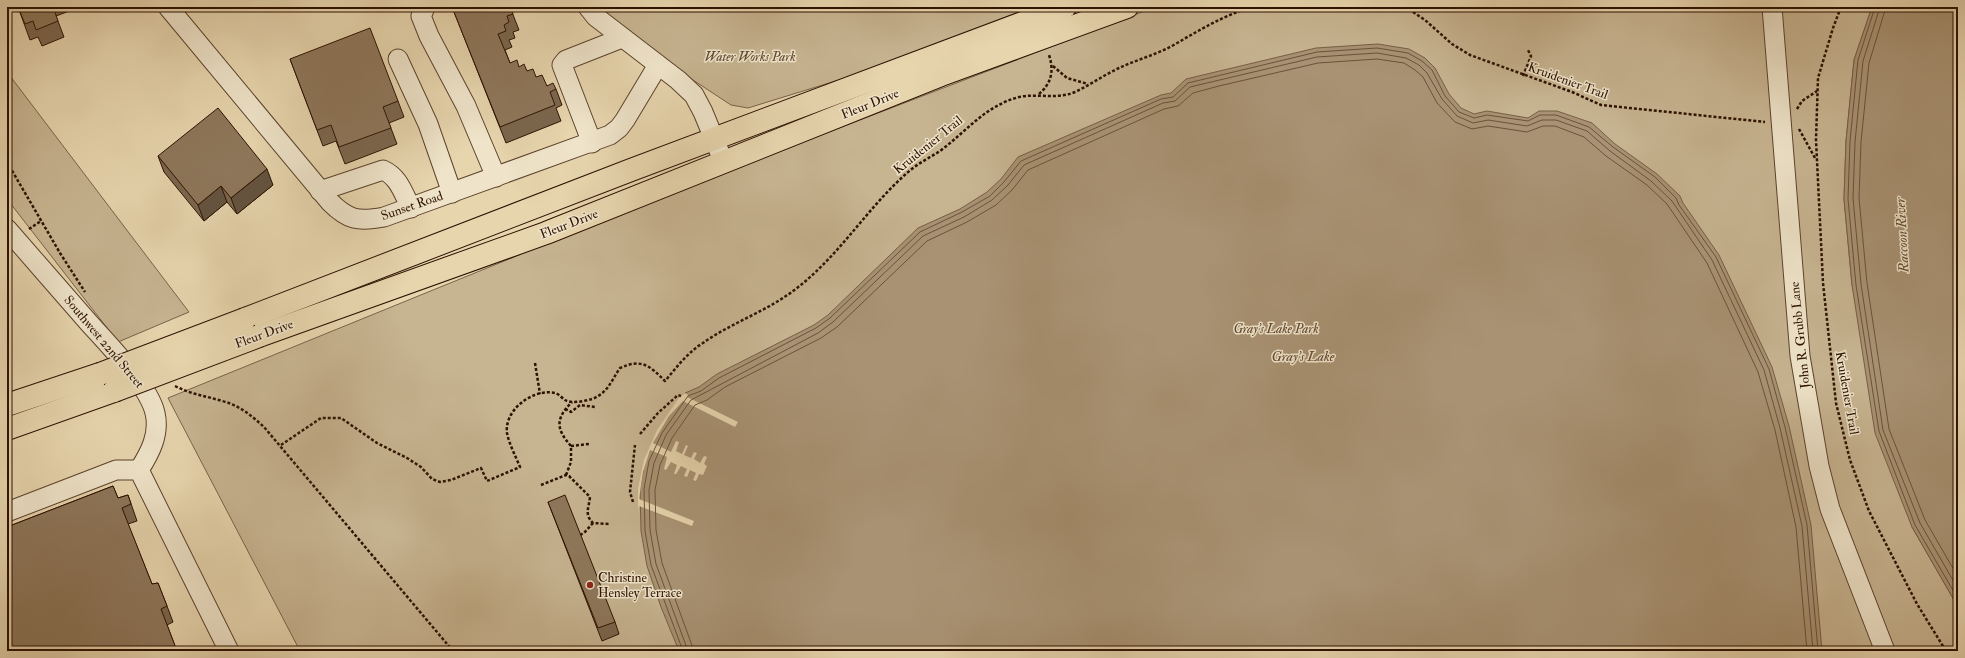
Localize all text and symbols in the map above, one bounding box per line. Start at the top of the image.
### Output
park label: Water Works Park [704,49,796,65]
street label: Kruidenier Trail [1526,59,1611,103]
street label: Fleur Drive [839,85,902,123]
street label: Kruidenier Trail [890,112,966,178]
street label: Sunset Road [379,188,446,224]
water label: Raccoon River [1892,196,1913,274]
street label: Fleur Drive [538,205,601,242]
street label: John R. Grubb Lane [1786,280,1814,390]
street label: Southwest 22nd Street [61,292,147,392]
street label: Fleur Drive [233,316,296,352]
park label: Gray's Lake Park [1233,321,1319,337]
water label: Gray's Lake [1272,348,1335,365]
street label: Kruidenier Trail [1832,350,1862,437]
place label: Christine Hensley Terrace [598,570,682,602]
marker: Christine Hensley Terrace [585,580,595,590]

